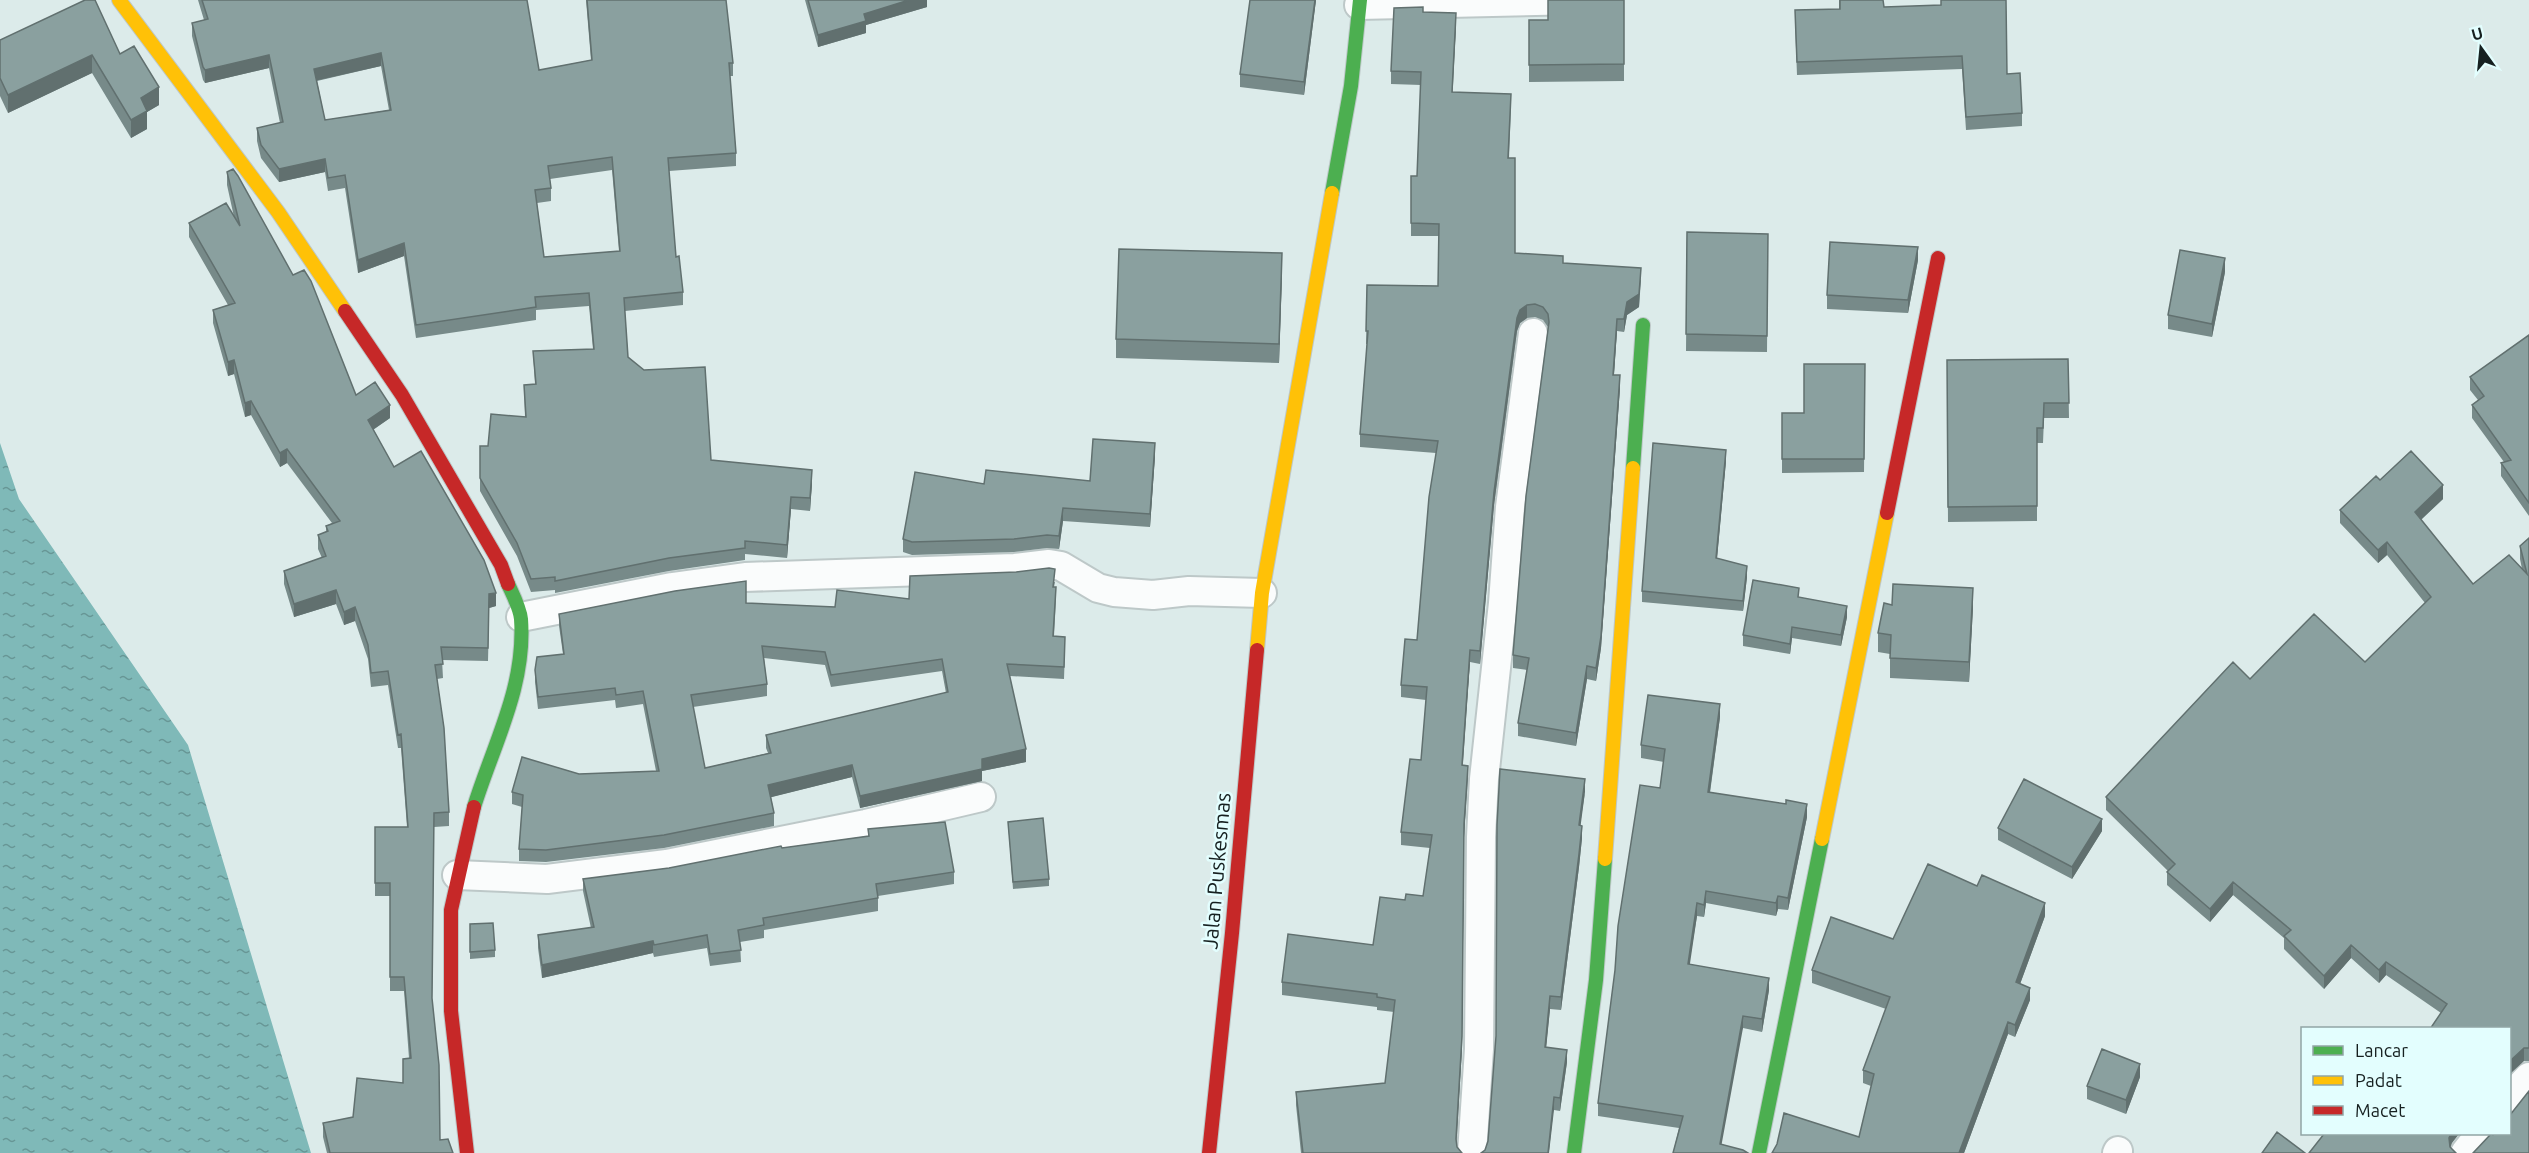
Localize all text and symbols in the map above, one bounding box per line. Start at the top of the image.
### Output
north arrow [2451,18,2511,78]
text: U [2469,23,2485,44]
street label: Jalan Puskesmas [1197,792,1235,950]
legend [2301,1027,2511,1135]
text: Lancar [2355,1040,2408,1060]
text: Padat [2355,1070,2402,1090]
text: Macet [2355,1100,2405,1120]

